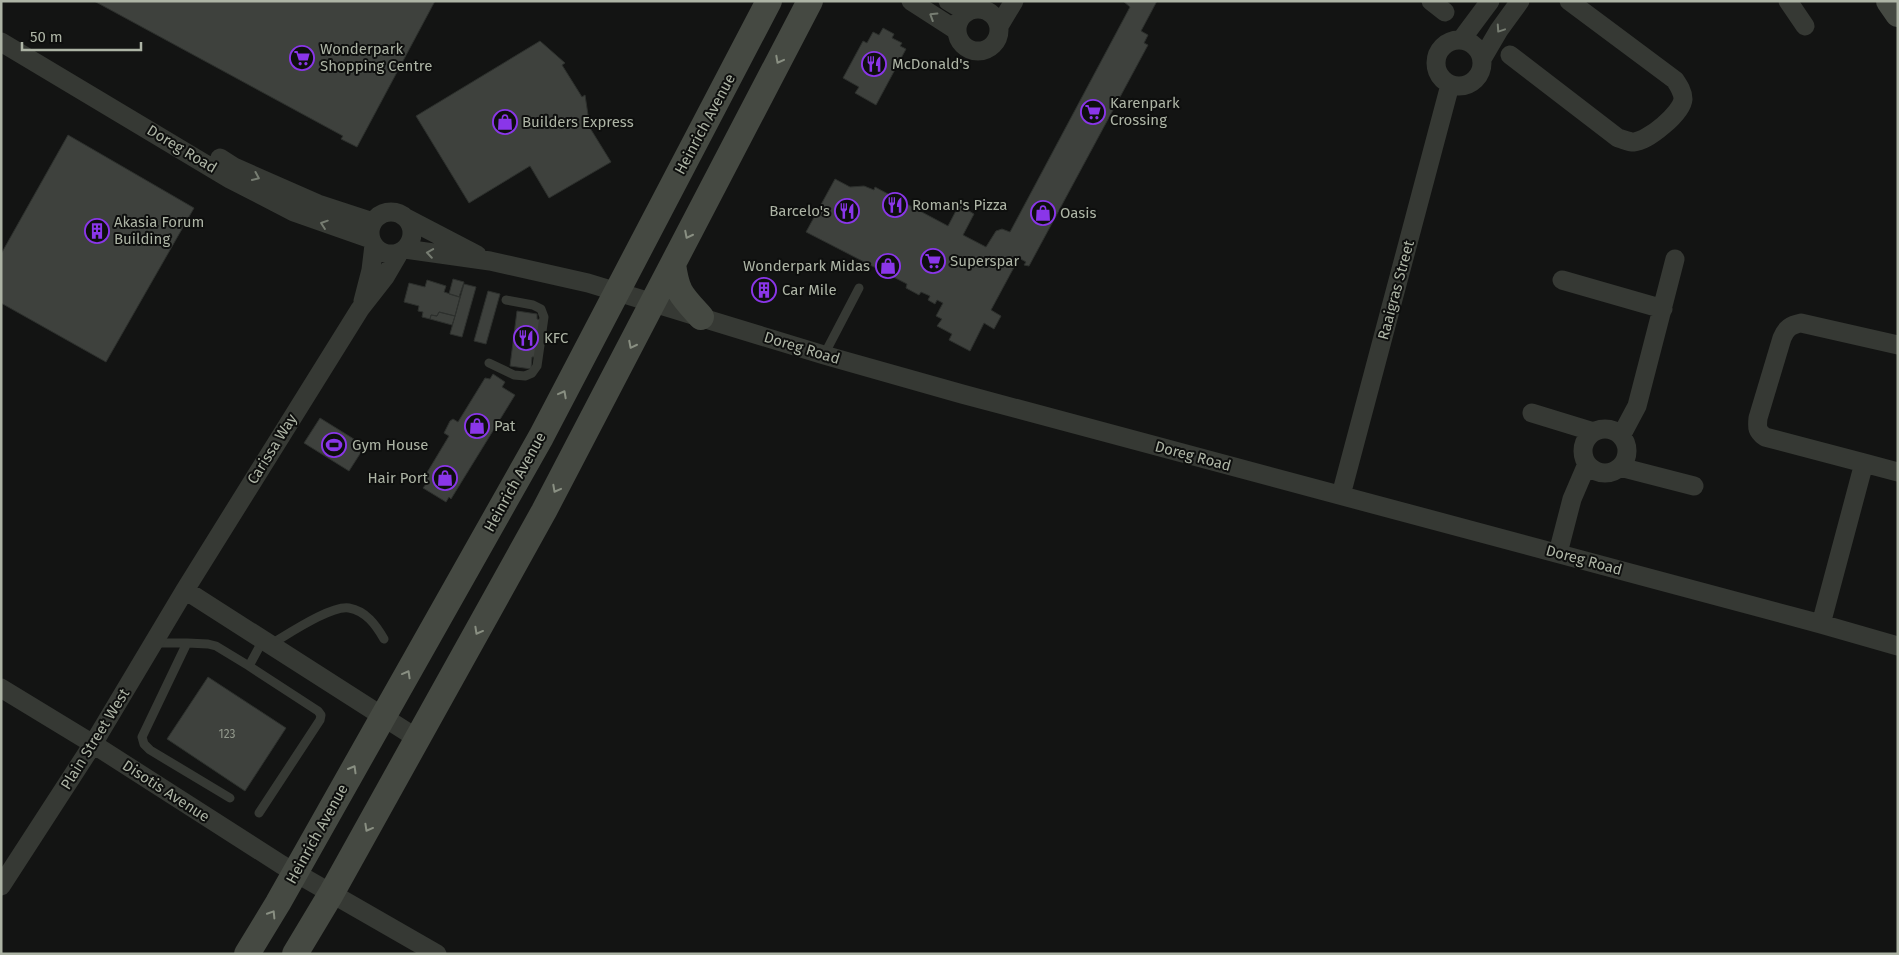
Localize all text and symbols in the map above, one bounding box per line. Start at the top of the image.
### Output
one-way arrow [930,12,939,22]
scale bar [22,20,141,52]
one-way arrow [1497,23,1506,33]
text: 50 m [30,28,63,46]
place label: Wonderpark Shopping Centre [320,40,432,75]
supermarket icon: Wonderpark Shopping Centre [289,45,315,71]
restaurant icon: McDonald's [861,51,887,77]
one-way arrow [775,55,785,64]
place label: McDonald's [892,55,970,73]
street label: Heinrich Avenue [671,71,739,177]
place label: Karenpark Crossing [1110,94,1180,129]
supermarket icon: Karenpark Crossing [1080,99,1106,125]
shop icon: Builders Express [492,109,518,135]
place label: Builders Express [522,113,634,131]
street label: Doreg Road [144,121,220,177]
one-way arrow [251,170,260,181]
restaurant icon: Roman's Pizza [882,192,908,218]
place label: Roman's Pizza [912,196,1007,214]
restaurant icon: Barcelo's [834,198,860,224]
shop icon: Oasis [1030,200,1056,226]
place label: Barcelo's [769,202,830,220]
place label: Oasis [1060,204,1096,222]
place label: Akasia Forum Building [114,213,204,248]
building icon: Akasia Forum Building [84,218,110,244]
one-way arrow [321,220,329,230]
one-way arrow [684,230,694,239]
street label: Raaigras Street [1374,238,1418,342]
one-way arrow [425,248,433,259]
supermarket icon: Superspar [920,248,946,274]
place label: Superspar [950,252,1019,270]
shop icon: Wonderpark Midas [875,253,901,279]
place label: Wonderpark Midas [743,257,870,275]
building icon: Car Mile [751,277,777,303]
place label: Car Mile [782,281,837,299]
restaurant icon: KFC [513,325,539,351]
street label: Doreg Road [762,328,842,368]
place label: KFC [544,329,569,347]
one-way arrow [628,340,638,349]
one-way arrow [557,390,567,399]
street label: Carissa Way [243,410,301,487]
shop icon: Pat [464,413,490,439]
place label: Pat [494,417,516,435]
street label: Heinrich Avenue [480,429,550,535]
sports icon: Gym House [321,432,347,458]
place label: Gym House [352,436,429,454]
street label: Doreg Road [1153,437,1233,475]
shop icon: Hair Port [432,465,458,491]
place label: Hair Port [367,469,429,487]
one-way arrow [552,483,562,492]
street label: Doreg Road [1544,541,1624,579]
one-way arrow [474,626,484,635]
one-way arrow [401,671,411,680]
street label: Plain Street West [57,685,134,793]
house number: 123 [218,727,236,741]
street label: Disotis Avenue [119,756,213,826]
one-way arrow [347,766,357,775]
street label: Heinrich Avenue [282,781,352,887]
one-way arrow [364,822,374,831]
one-way arrow [265,910,275,919]

